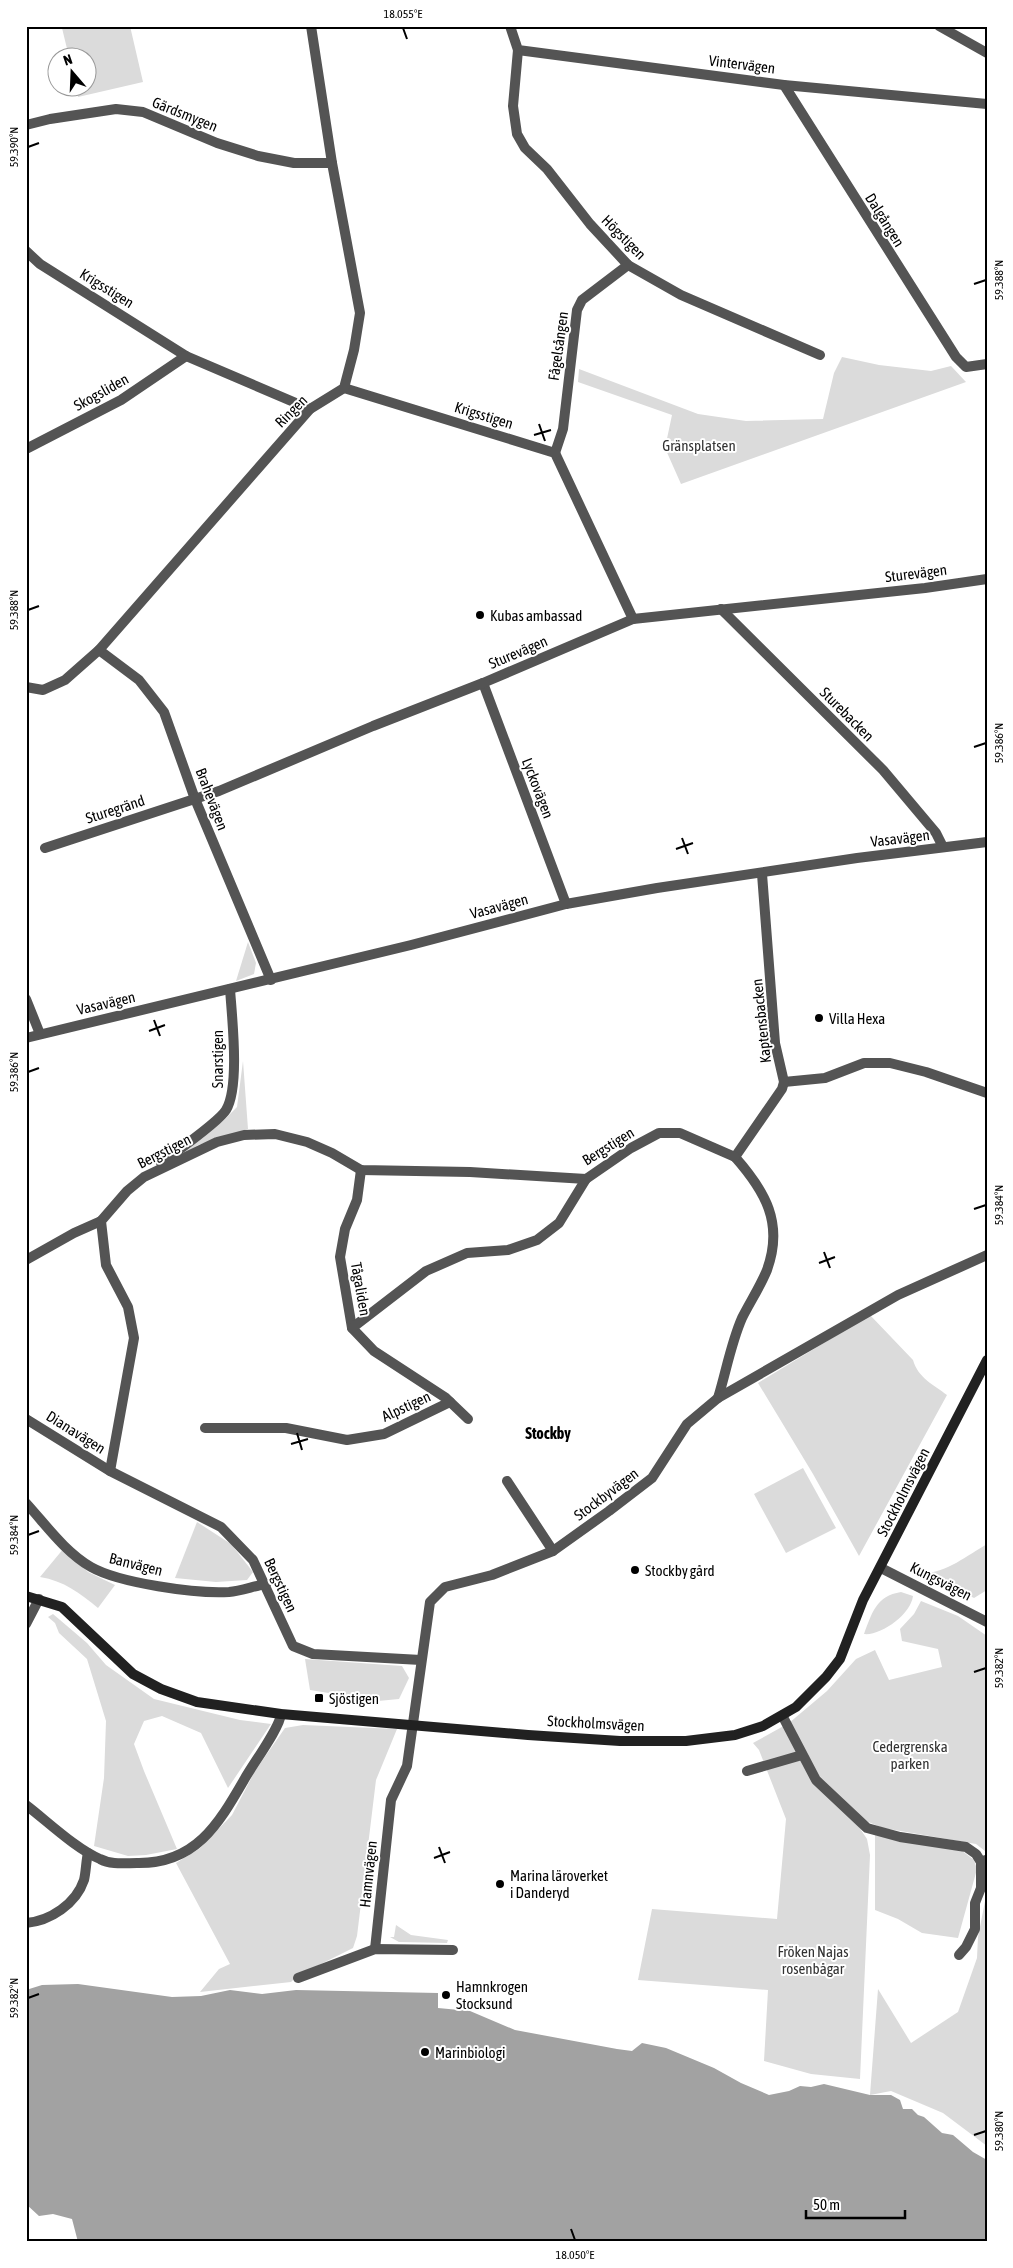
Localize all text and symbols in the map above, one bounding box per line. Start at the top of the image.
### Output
text: 18.055°E [384,7,422,21]
north arrow [48,48,98,98]
text: N [61,51,74,69]
street label: Vintervägen [708,51,776,77]
street label: Gärdsmygen [150,93,220,135]
text: 59.390°N [7,127,21,167]
street label: Dalgången [862,190,908,250]
street label: Högstigen [598,211,650,263]
text: 59.388°N [992,260,1006,300]
street label: Krigsstigen [77,265,137,311]
street label: Fågelsången [545,310,571,382]
street label: Skogsliden [71,370,131,414]
street label: Ringen [271,391,311,431]
street label: Krigsstigen [453,398,515,432]
park label: Gränsplatsen [662,437,736,454]
street label: Sturevägen [884,561,948,585]
text: 59.388°N [7,590,21,630]
place label: Kubas ambassad [490,607,582,624]
marker: Kubas ambassad [474,609,486,621]
street label: Sturevägen [486,632,550,672]
street label: Sturebacken [817,684,877,744]
text: 59.386°N [992,723,1006,763]
street label: Lyckovägen [519,755,557,821]
street label: Brahevägen [192,765,232,833]
street label: Sturegränd [83,791,147,827]
street label: Vasavägen [869,826,931,850]
street label: Vasavägen [468,890,530,922]
street label: Kaptensbacken [748,978,774,1064]
street label: Vasavägen [75,988,137,1018]
place label: Villa Hexa [829,1010,885,1027]
marker: Villa Hexa [813,1012,825,1024]
street label: Snarstigen [209,1030,226,1088]
text: 59.386°N [7,1052,21,1092]
street label: Bergstigen [579,1124,637,1168]
street label: Bergstigen [134,1130,194,1172]
text: 59.384°N [992,1185,1006,1225]
street label: Tågaliden [348,1261,374,1317]
street label: Alpstigen [379,1387,433,1425]
street label: Dianavägen [43,1407,109,1457]
district label: Stockby [525,1424,571,1442]
street label: Stockholmsvägen [873,1445,933,1539]
street label: Stockbyvägen [571,1464,641,1524]
text: 59.384°N [7,1515,21,1555]
street label: Banvägen [107,1549,165,1579]
street label: Bergstigen [261,1555,301,1615]
street label: Kungsvägen [907,1558,975,1604]
place label: Stockby gård [645,1562,715,1579]
marker: Stockby gård [629,1564,641,1576]
text: 59.382°N [992,1648,1006,1688]
place label: Sjöstigen [329,1690,379,1707]
marker: Sjöstigen [313,1692,325,1704]
street label: Stockholmsvägen [547,1712,645,1734]
park label: Cedergrenska parken [872,1738,948,1772]
street label: Hamnvägen [356,1840,380,1908]
place label: Marina läroverket i Danderyd [510,1867,608,1901]
marker: Marina läroverket i Danderyd [494,1878,506,1890]
park label: Fröken Najas rosenbågar [777,1943,849,1977]
text: 59.382°N [7,1978,21,2018]
place label: Hamnkrogen Stocksund [456,1978,528,2012]
marker: Hamnkrogen Stocksund [440,1989,452,2001]
place label: Marinbiologi [435,2044,506,2061]
marker: Marinbiologi [419,2046,431,2058]
text: 59.380°N [992,2111,1006,2151]
scale bar [806,2188,904,2220]
text: 50 m [813,2196,840,2213]
text: 18.050°E [556,2248,594,2262]

